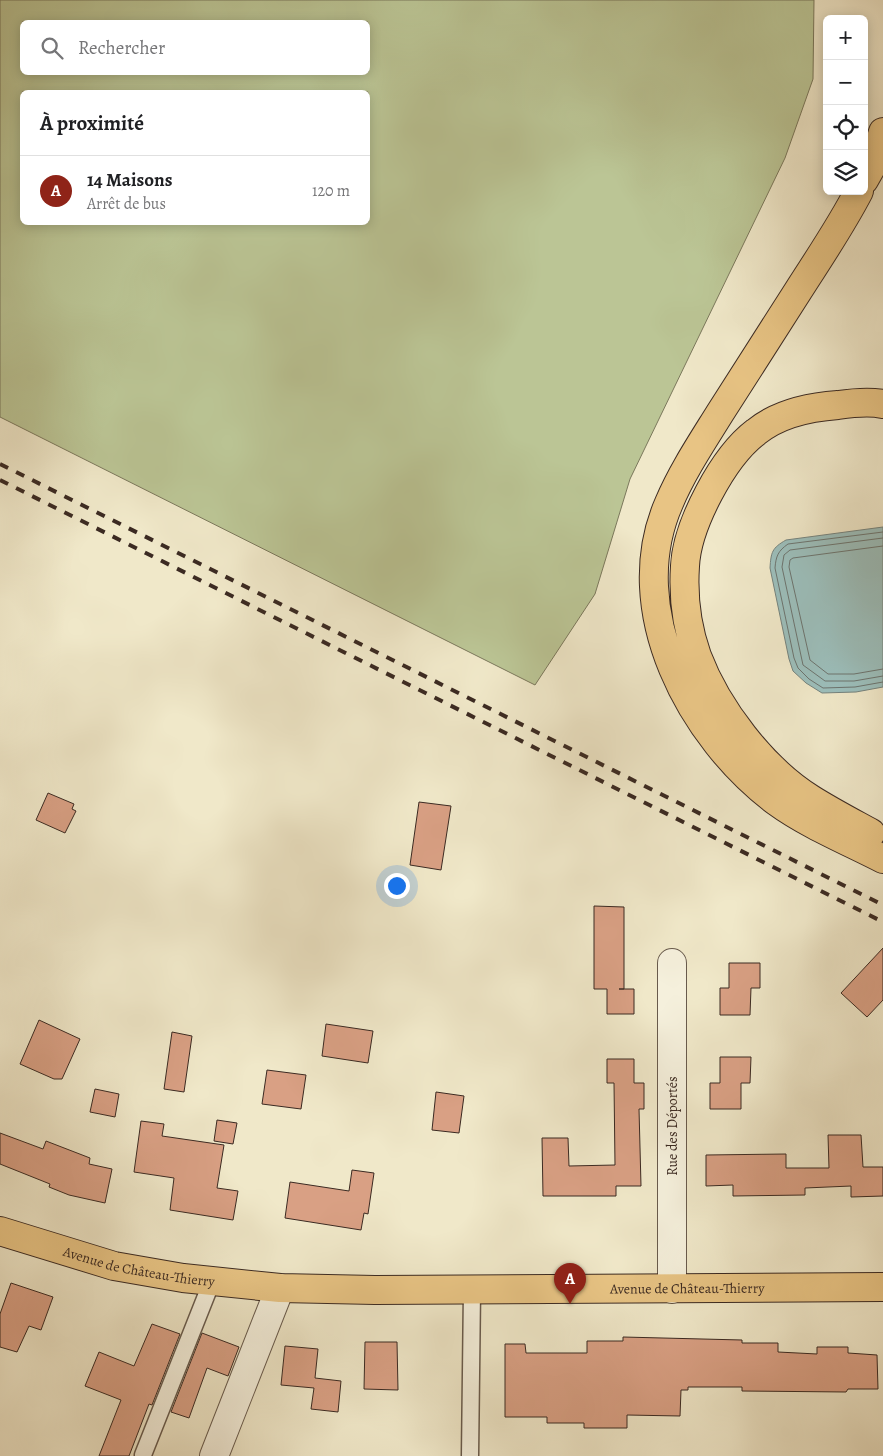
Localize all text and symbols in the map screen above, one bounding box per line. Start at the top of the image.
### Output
map controls [823,15,868,195]
button: + [823,15,868,60]
search box [20,20,370,75]
icon: search [38,34,66,62]
text: Rechercher [78,35,165,61]
button: − [823,60,868,105]
button: locate [823,105,868,150]
text: À proximité [40,109,144,137]
button: layers [823,150,868,195]
text: 14 Maisons [87,167,173,193]
text: A [51,180,61,202]
text: 120 m [312,180,350,202]
text: Arrêt de bus [87,193,166,215]
your location [384,873,410,899]
street label: Rue des Déportés [663,1076,682,1176]
street label: Avenue de Château-Thierry [60,1242,217,1291]
pin: A [554,1263,586,1304]
street label: Avenue de Château-Thierry [609,1279,765,1299]

